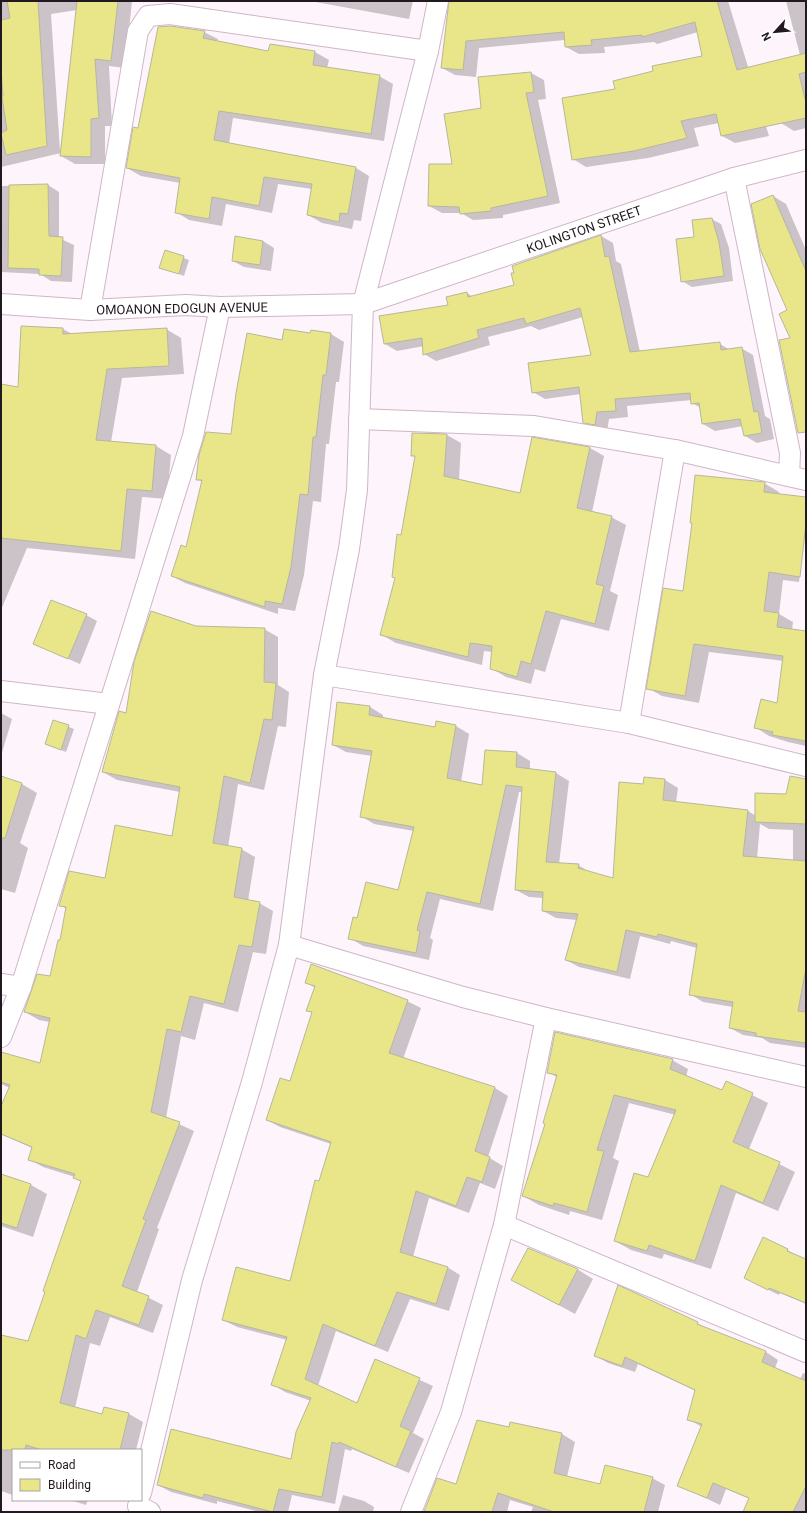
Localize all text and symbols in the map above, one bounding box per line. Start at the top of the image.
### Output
north arrow [755,12,795,52]
text: N [759,30,774,43]
street label: KOLINGTON STREET [525,203,644,256]
street label: OMOANON EDOGUN AVENUE [96,300,268,317]
legend [12,1449,142,1501]
text: Road [48,1458,76,1472]
text: Building [48,1478,91,1492]

